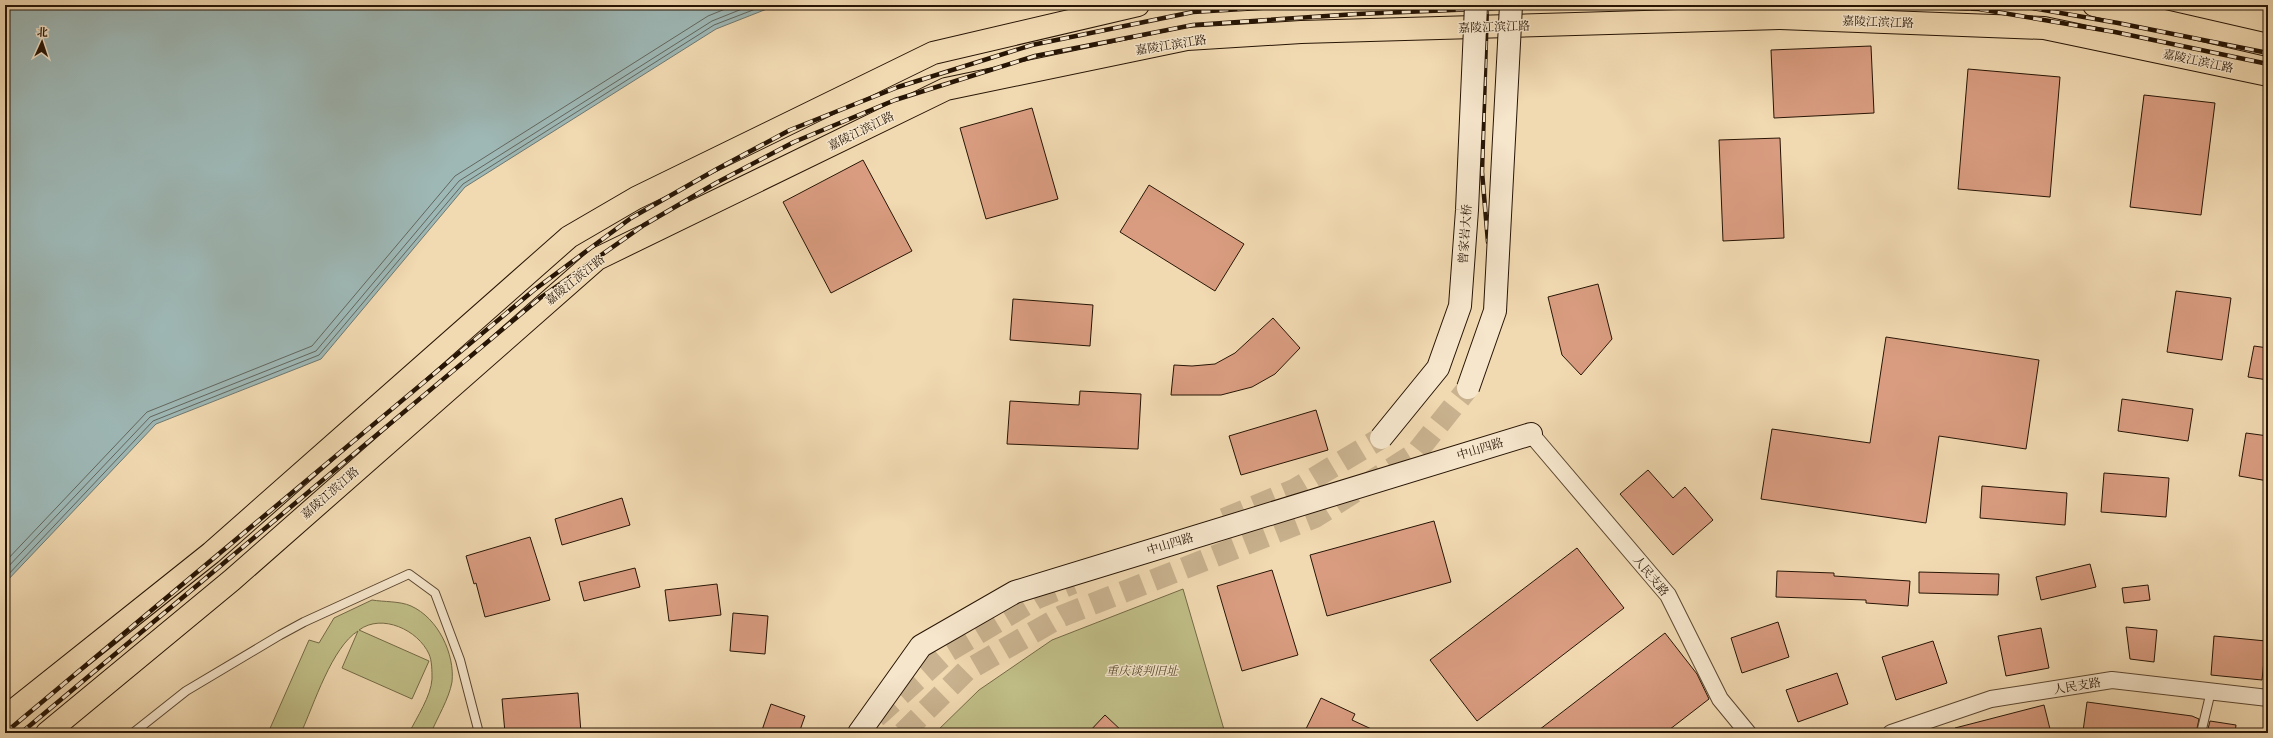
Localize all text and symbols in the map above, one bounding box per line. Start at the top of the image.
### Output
street label: 嘉陵江滨江路 [1842,14,1914,30]
street label: 嘉陵江滨江路 [1458,19,1530,35]
north arrow [22,22,62,62]
text: 北 [37,26,48,39]
street label: 嘉陵江滨江路 [1134,32,1208,58]
street label: 嘉陵江滨江路 [2161,47,2235,75]
street label: 嘉陵江滨江路 [826,109,896,153]
street label: 曾家岩大桥 [1456,204,1474,264]
street label: 嘉陵江滨江路 [543,252,607,308]
street label: 中山四路 [1455,435,1505,463]
street label: 嘉陵江滨江路 [298,464,362,522]
street label: 中山四路 [1145,530,1195,558]
street label: 人民支路 [1630,553,1672,599]
park label: 重庆谈判旧址 [1106,664,1179,678]
street label: 人民支路 [2052,675,2102,697]

